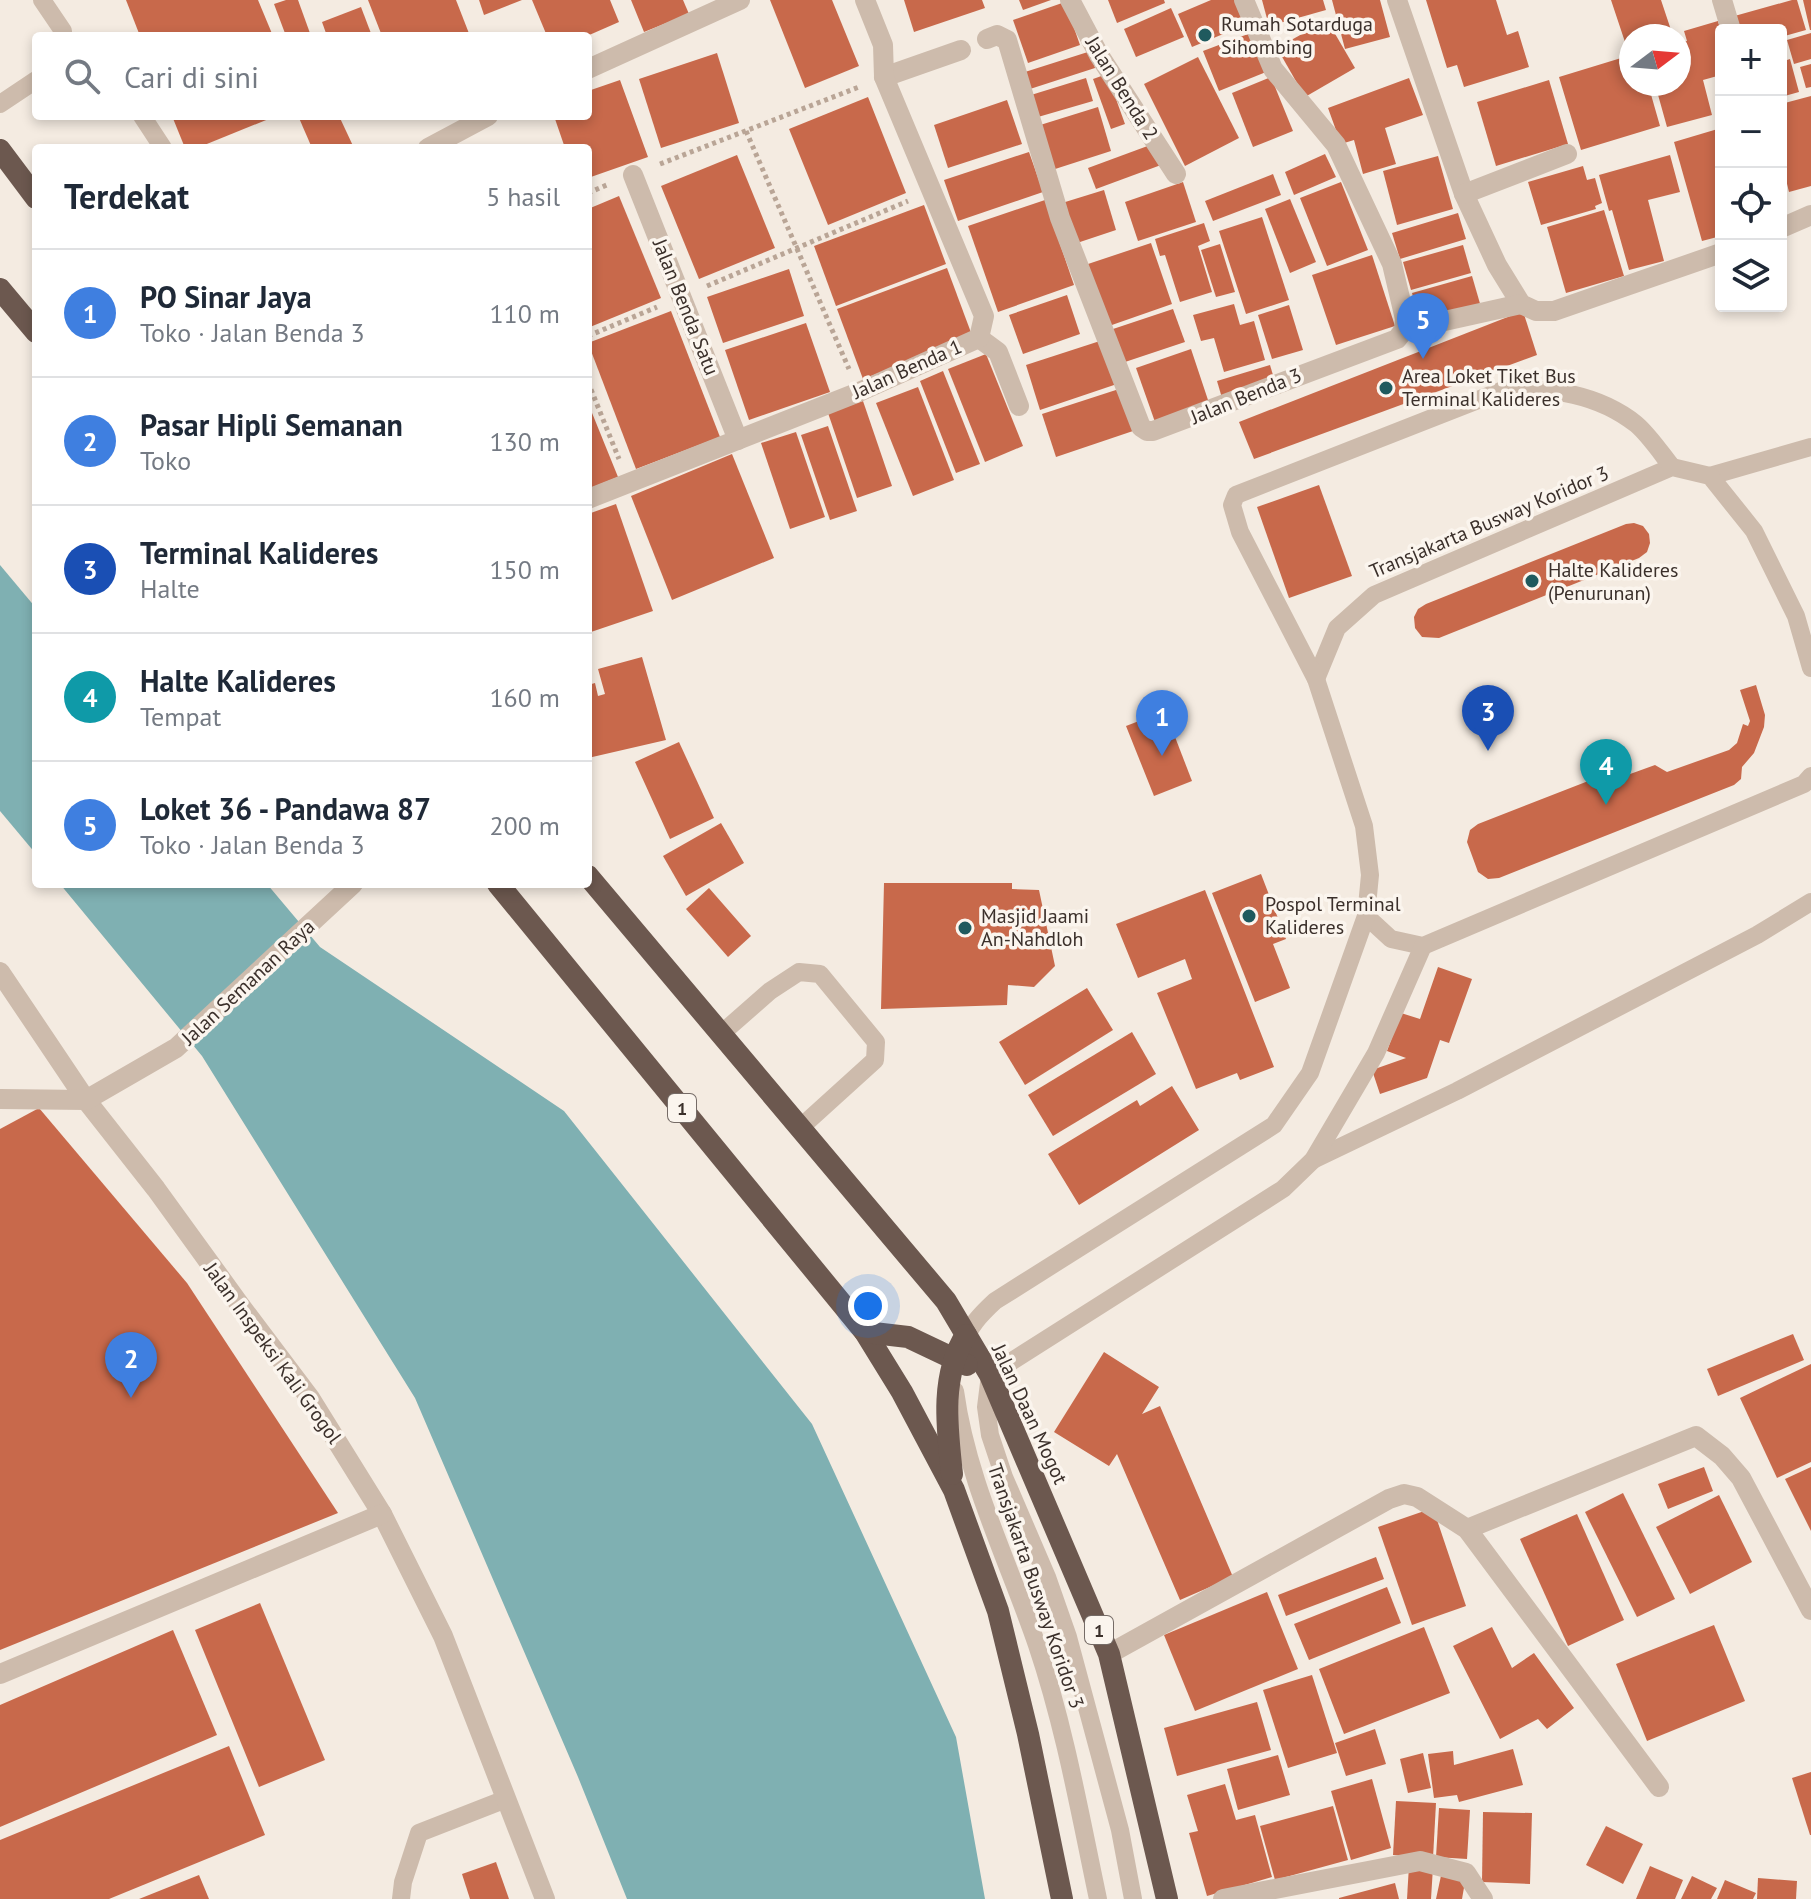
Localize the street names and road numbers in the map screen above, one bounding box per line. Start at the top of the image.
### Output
street label: Jalan Benda 2 [1079,30,1164,145]
street label: Jalan Benda Satu [646,234,725,379]
street label: Jalan Benda 1 [847,333,966,405]
street label: Jalan Benda 3 [1186,362,1305,430]
street label: Transjakarta Busway Koridor 3 [1365,460,1613,584]
street label: Jalan Semanan Raya [175,914,320,1051]
road number: 1 [668,1094,696,1122]
street label: Jalan Inspeksi Kali Grogol [198,1256,348,1449]
street label: Jalan Daan Mogot [986,1339,1074,1488]
street label: Transjakarta Busway Koridor 3 [982,1460,1090,1712]
road number: 1 [1085,1616,1113,1644]

